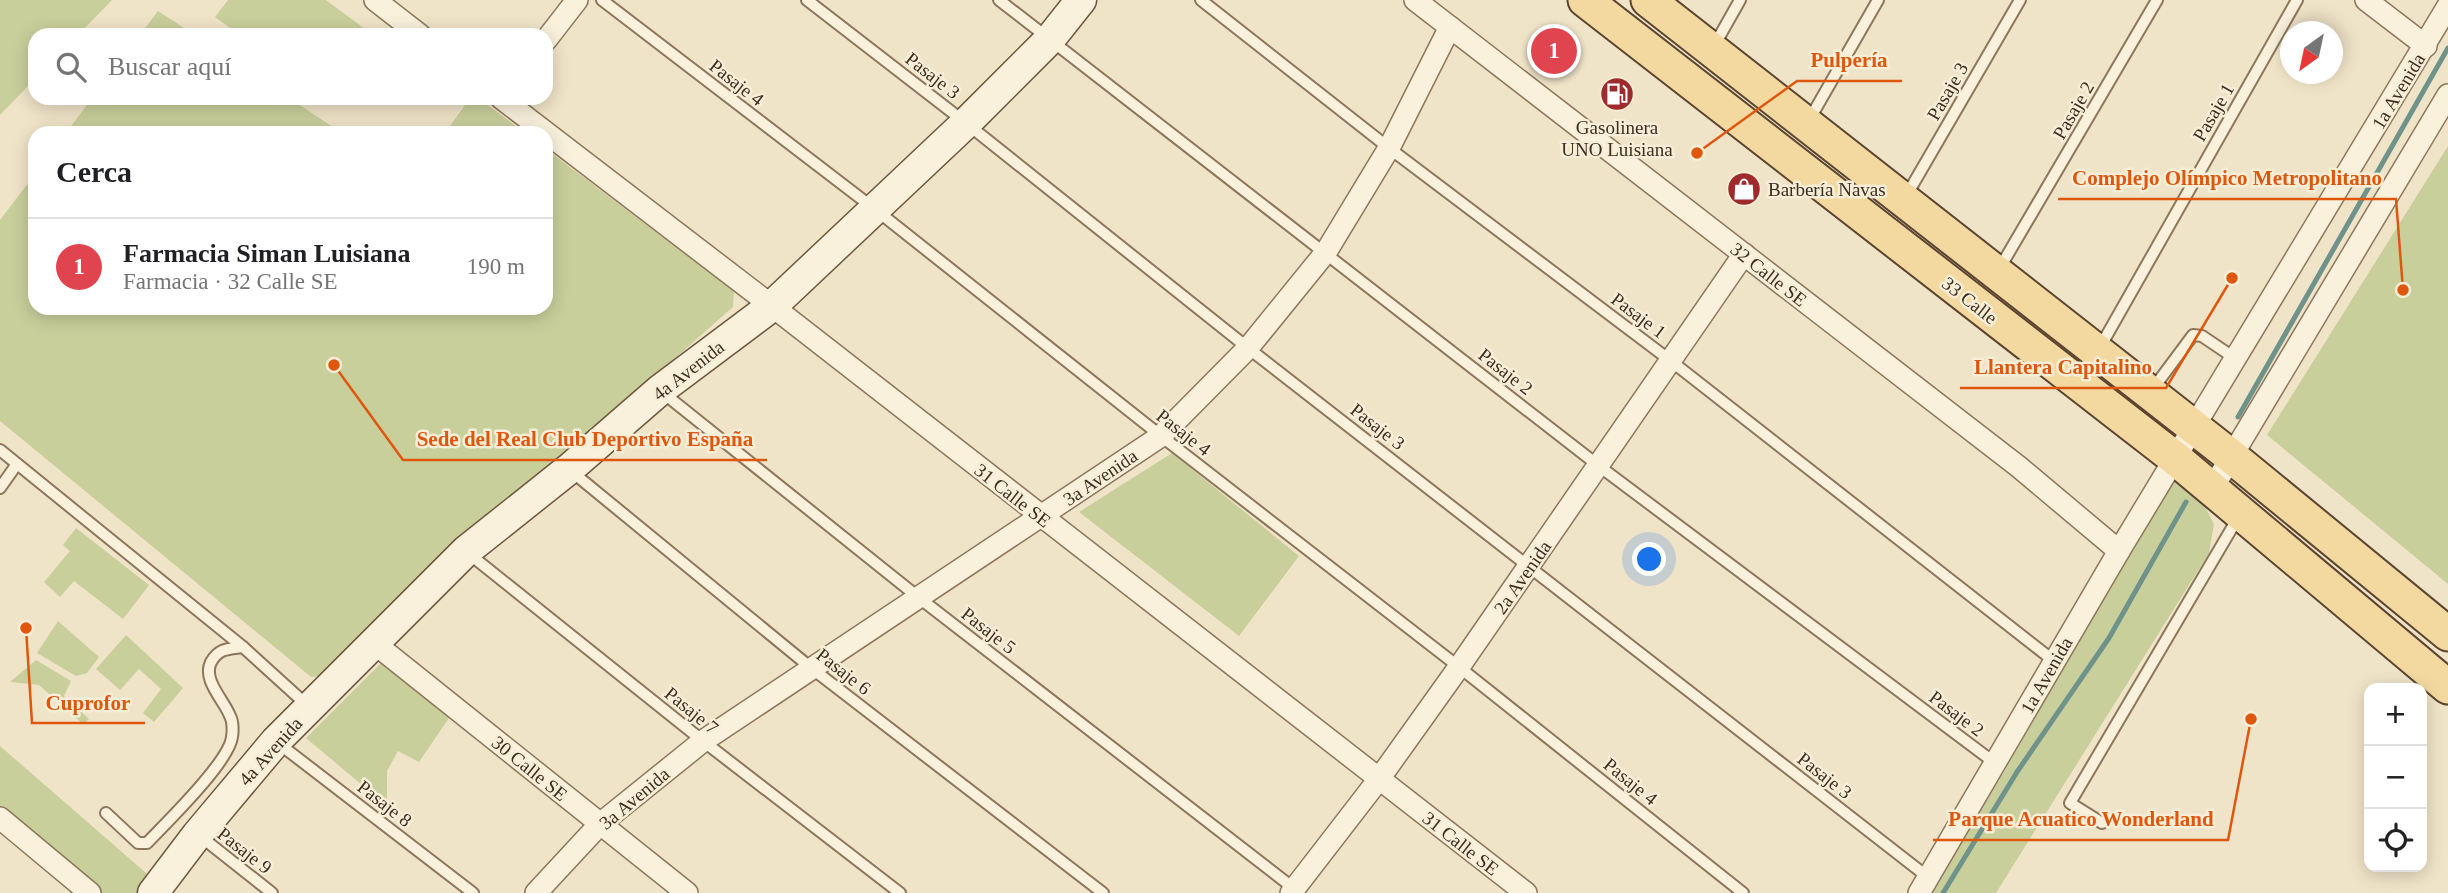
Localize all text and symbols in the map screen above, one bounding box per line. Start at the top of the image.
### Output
north arrow [2280,21,2343,84]
pin: 1 [1531,25,1577,77]
search box [28,28,553,105]
callout: Pulpería [1797,39,1902,81]
icon: search [52,48,90,86]
street label: Pasaje 3 [901,48,964,103]
text: Pulpería [1811,48,1888,72]
street label: 1a Avenida [2368,49,2430,133]
text: Buscar aquí [108,52,231,81]
street label: Pasaje 4 [705,55,768,110]
street label: Pasaje 3 [1923,59,1972,124]
fuel station icon: Gasolinera UNO Luisiana [1598,75,1636,113]
street label: Pasaje 2 [2049,78,2098,143]
street label: Pasaje 1 [2189,80,2238,145]
place label: Gasolinera UNO Luisiana [1561,117,1673,160]
text: Cerca [56,155,132,188]
callout: Complejo Olímpico Metropolitano [2058,157,2396,199]
text: Complejo Olímpico Metropolitano [2072,166,2382,190]
shop icon: Barbería Navas [1725,170,1763,208]
place label: Barbería Navas [1768,179,1886,200]
street label: 32 Calle SE [1726,238,1811,311]
text: Farmacia Siman Luisiana [123,239,410,268]
text: 1 [73,254,85,279]
text: 190 m [467,254,525,279]
text: Farmacia · 32 Calle SE [123,269,338,294]
street label: 33 Calle [1938,272,2001,328]
street label: Pasaje 1 [1607,288,1670,343]
street label: 4a Avenida [649,336,729,405]
street label: Pasaje 2 [1474,344,1537,399]
callout: Llantera Capitalino [1960,346,2166,388]
text: Llantera Capitalino [1974,355,2152,379]
street label: Pasaje 3 [1346,399,1409,454]
street label: Pasaje 4 [1152,405,1215,460]
callout: Sede del Real Club Deportivo España [403,418,767,460]
text: Sede del Real Club Deportivo España [417,427,754,451]
street label: 3a Avenida [1059,445,1142,510]
street label: 31 Calle SE [970,459,1055,532]
street label: 2a Avenida [1490,536,1556,618]
your location [1632,542,1666,576]
street label: Pasaje 5 [957,603,1020,658]
street label: 1a Avenida [2016,633,2077,717]
street label: Pasaje 6 [812,644,875,699]
callout: Cuprofor [32,681,145,723]
street label: Pasaje 7 [661,682,723,738]
map controls [2364,683,2427,872]
button: + [2364,683,2427,746]
street label: Pasaje 2 [1925,686,1988,741]
text: Cuprofor [46,691,130,715]
street label: 4a Avenida [234,712,307,790]
street label: 30 Calle SE [488,732,572,805]
button: − [2364,746,2427,809]
street label: Pasaje 3 [1793,748,1856,803]
street label: Pasaje 4 [1600,753,1662,810]
street label: 3a Avenida [595,763,674,834]
street label: Pasaje 8 [353,776,416,831]
callout: Parque Acuatico Wonderland [1933,798,2228,840]
street label: 31 Calle SE [1418,807,1503,880]
text: Parque Acuatico Wonderland [1948,807,2214,831]
button: locate [2364,809,2427,872]
street label: Pasaje 9 [213,823,276,878]

